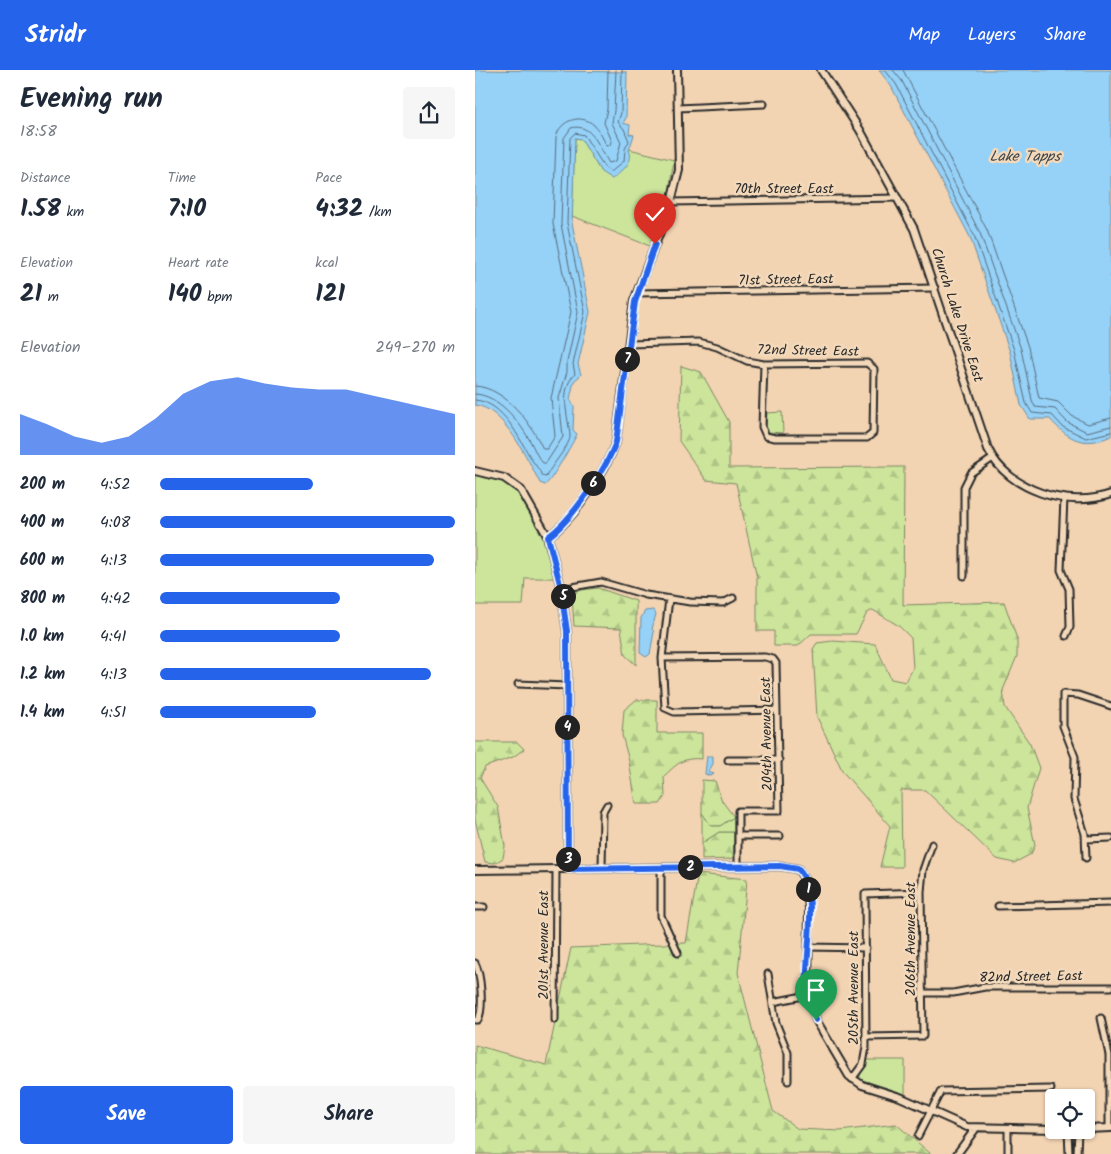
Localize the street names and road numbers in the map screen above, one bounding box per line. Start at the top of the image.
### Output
street label: 70th Street East [734,178,834,200]
street label: Church Lake Drive East [925,245,989,386]
street label: 71st Street East [738,268,834,292]
street label: 72nd Street East [757,339,860,363]
street label: 204th Avenue East [755,676,779,791]
street label: 206th Avenue East [900,881,922,996]
street label: 201st Avenue East [533,890,555,1000]
street label: 205th Avenue East [843,930,865,1045]
street label: 82nd Street East [979,965,1084,989]

